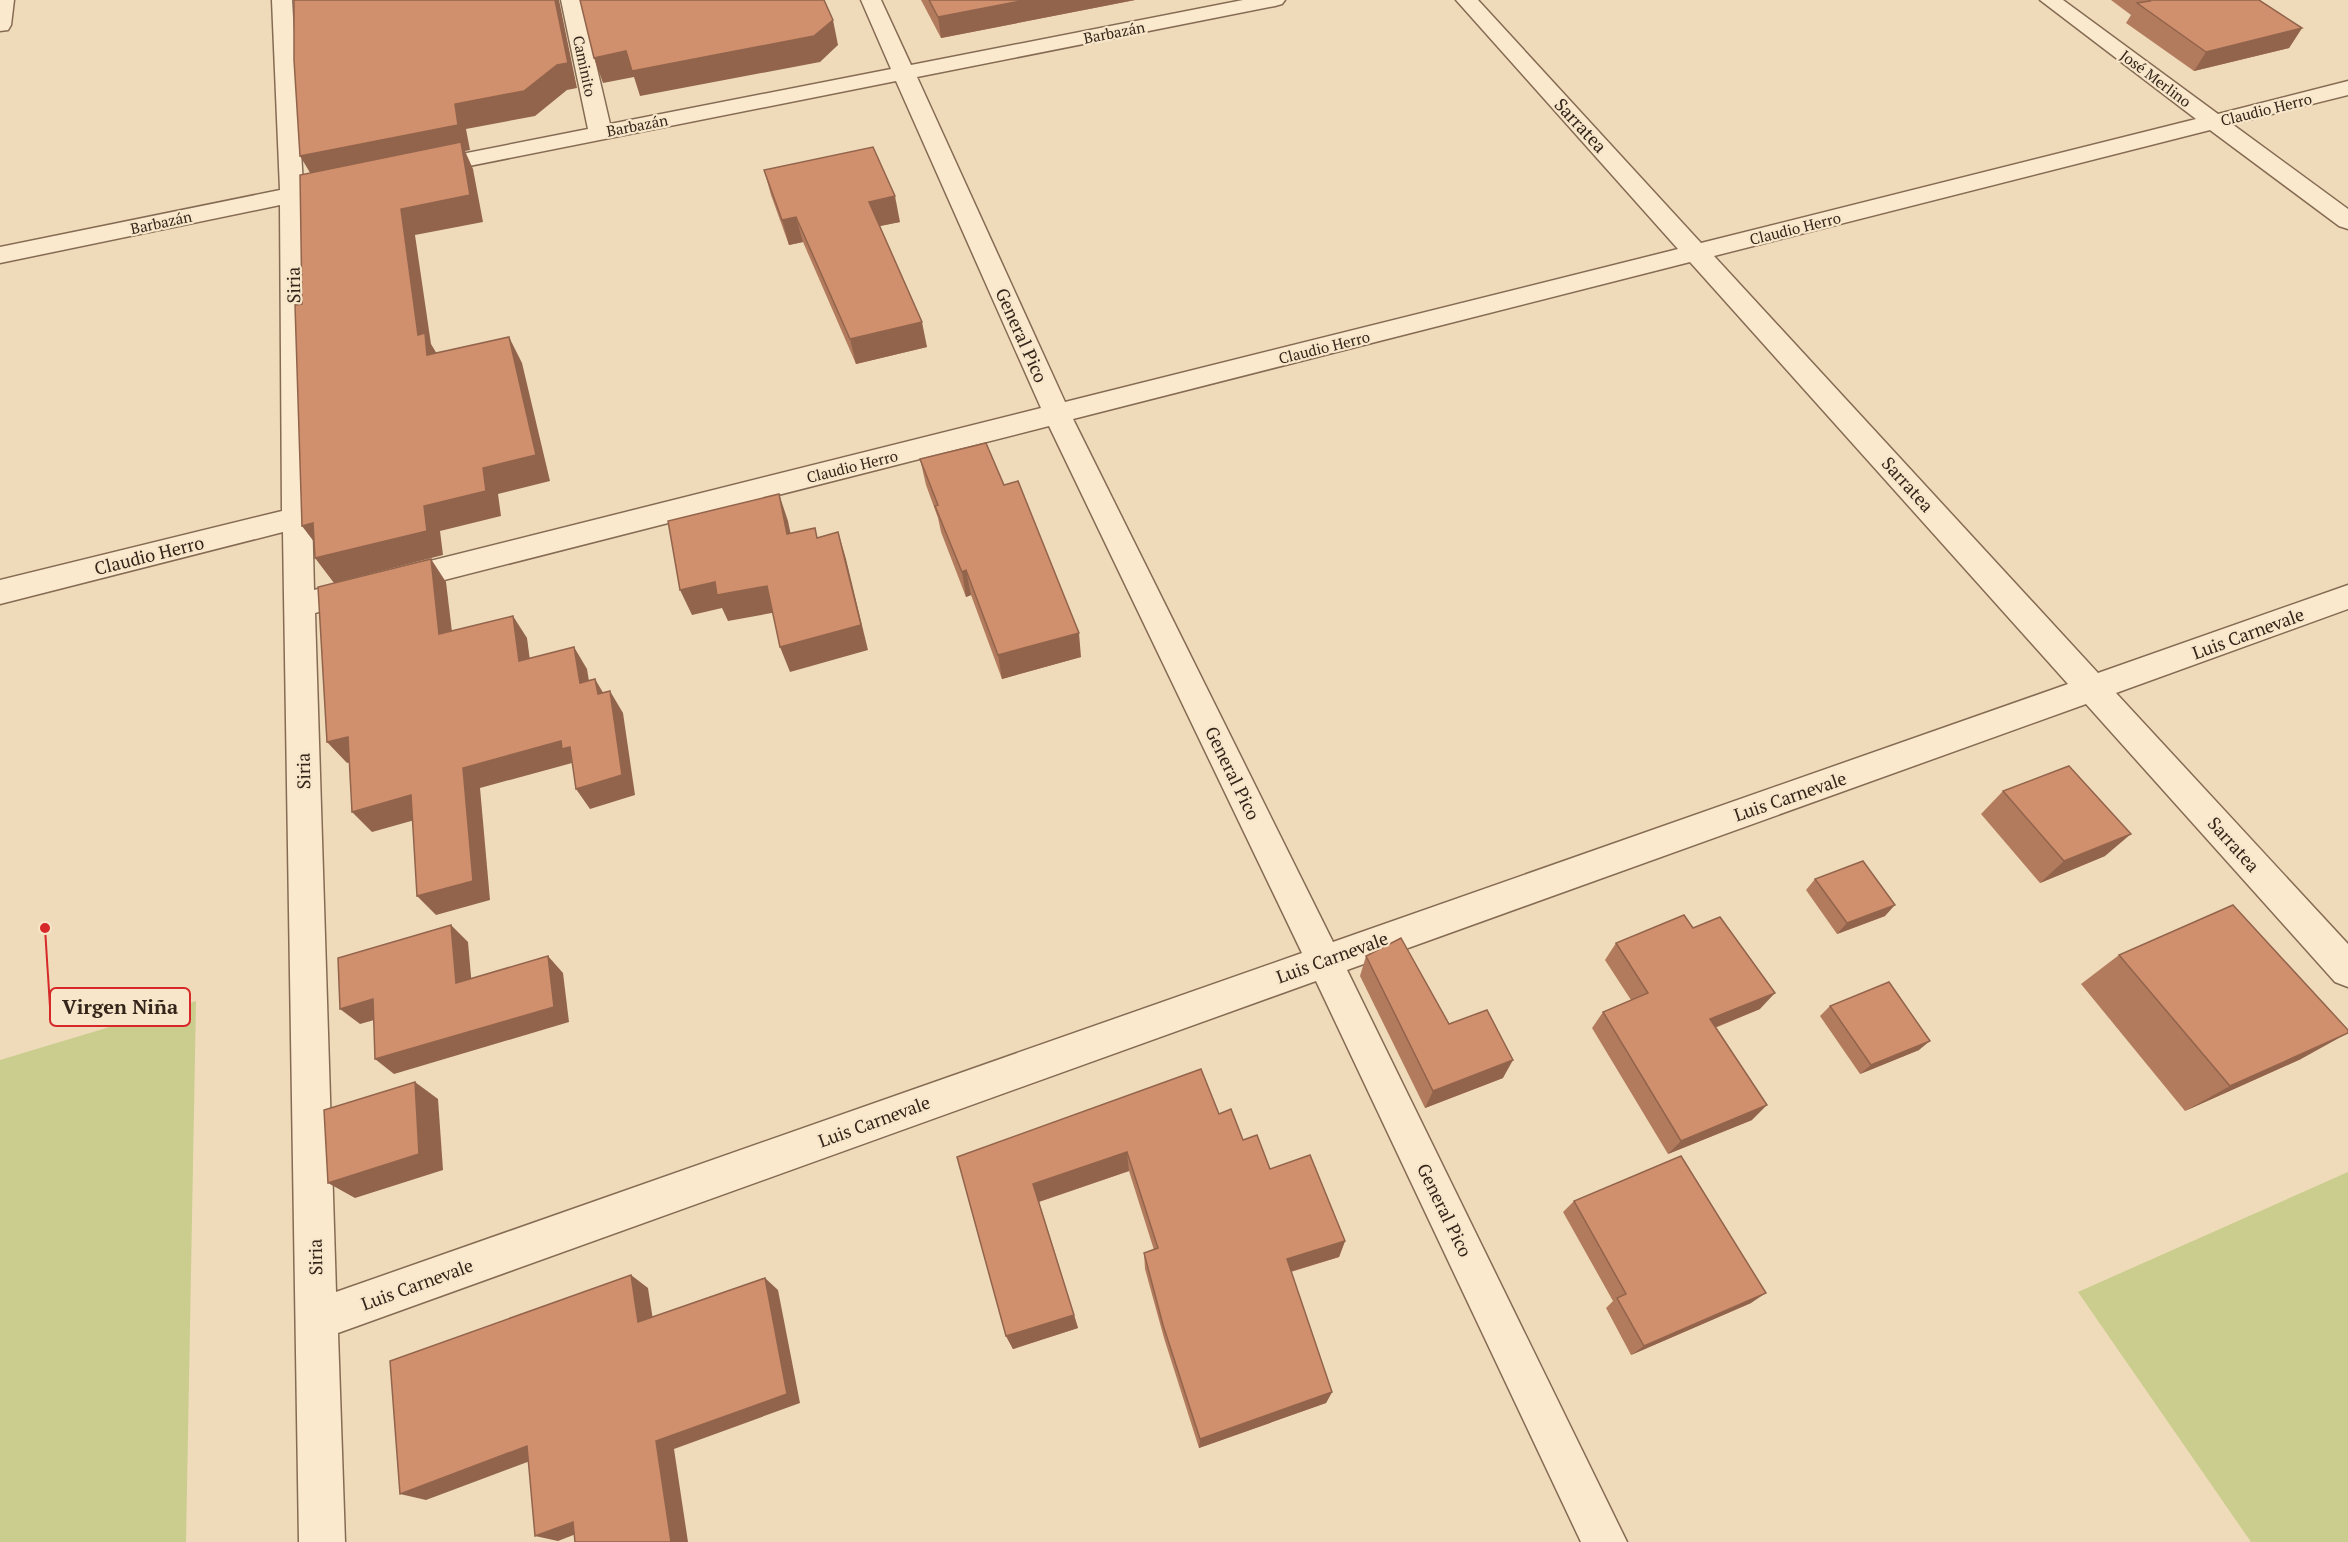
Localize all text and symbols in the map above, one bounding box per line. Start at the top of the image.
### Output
street label: Barbazán [1082,16,1146,48]
street label: Caminito [569,34,601,98]
street label: José Merlino [2117,45,2195,111]
street label: Claudio Herro [2218,88,2314,130]
street label: Sarratea [1550,93,1612,157]
street label: Barbazán [605,109,669,141]
street label: Barbazán [129,206,194,238]
street label: Claudio Herro [1747,207,1843,249]
street label: Siria [281,267,305,303]
street label: General Pico [990,284,1054,386]
street label: Claudio Herro [1276,326,1372,368]
street label: Claudio Herro [804,445,900,487]
street label: Sarratea [1877,451,1939,517]
street label: Claudio Herro [92,530,206,580]
street label: Luis Carnevale [2189,602,2307,664]
street label: General Pico [1200,722,1266,824]
street label: Siria [291,753,315,789]
street label: Luis Carnevale [1731,766,1849,826]
street label: Sarratea [2203,811,2265,877]
street label: Luis Carnevale [1273,926,1391,988]
callout: Virgen Niña [50,988,190,1026]
text: Virgen Niña [62,993,178,1020]
street label: Luis Carnevale [815,1090,933,1152]
street label: General Pico [1412,1159,1478,1261]
street label: Siria [303,1239,327,1275]
street label: Luis Carnevale [358,1253,476,1315]

